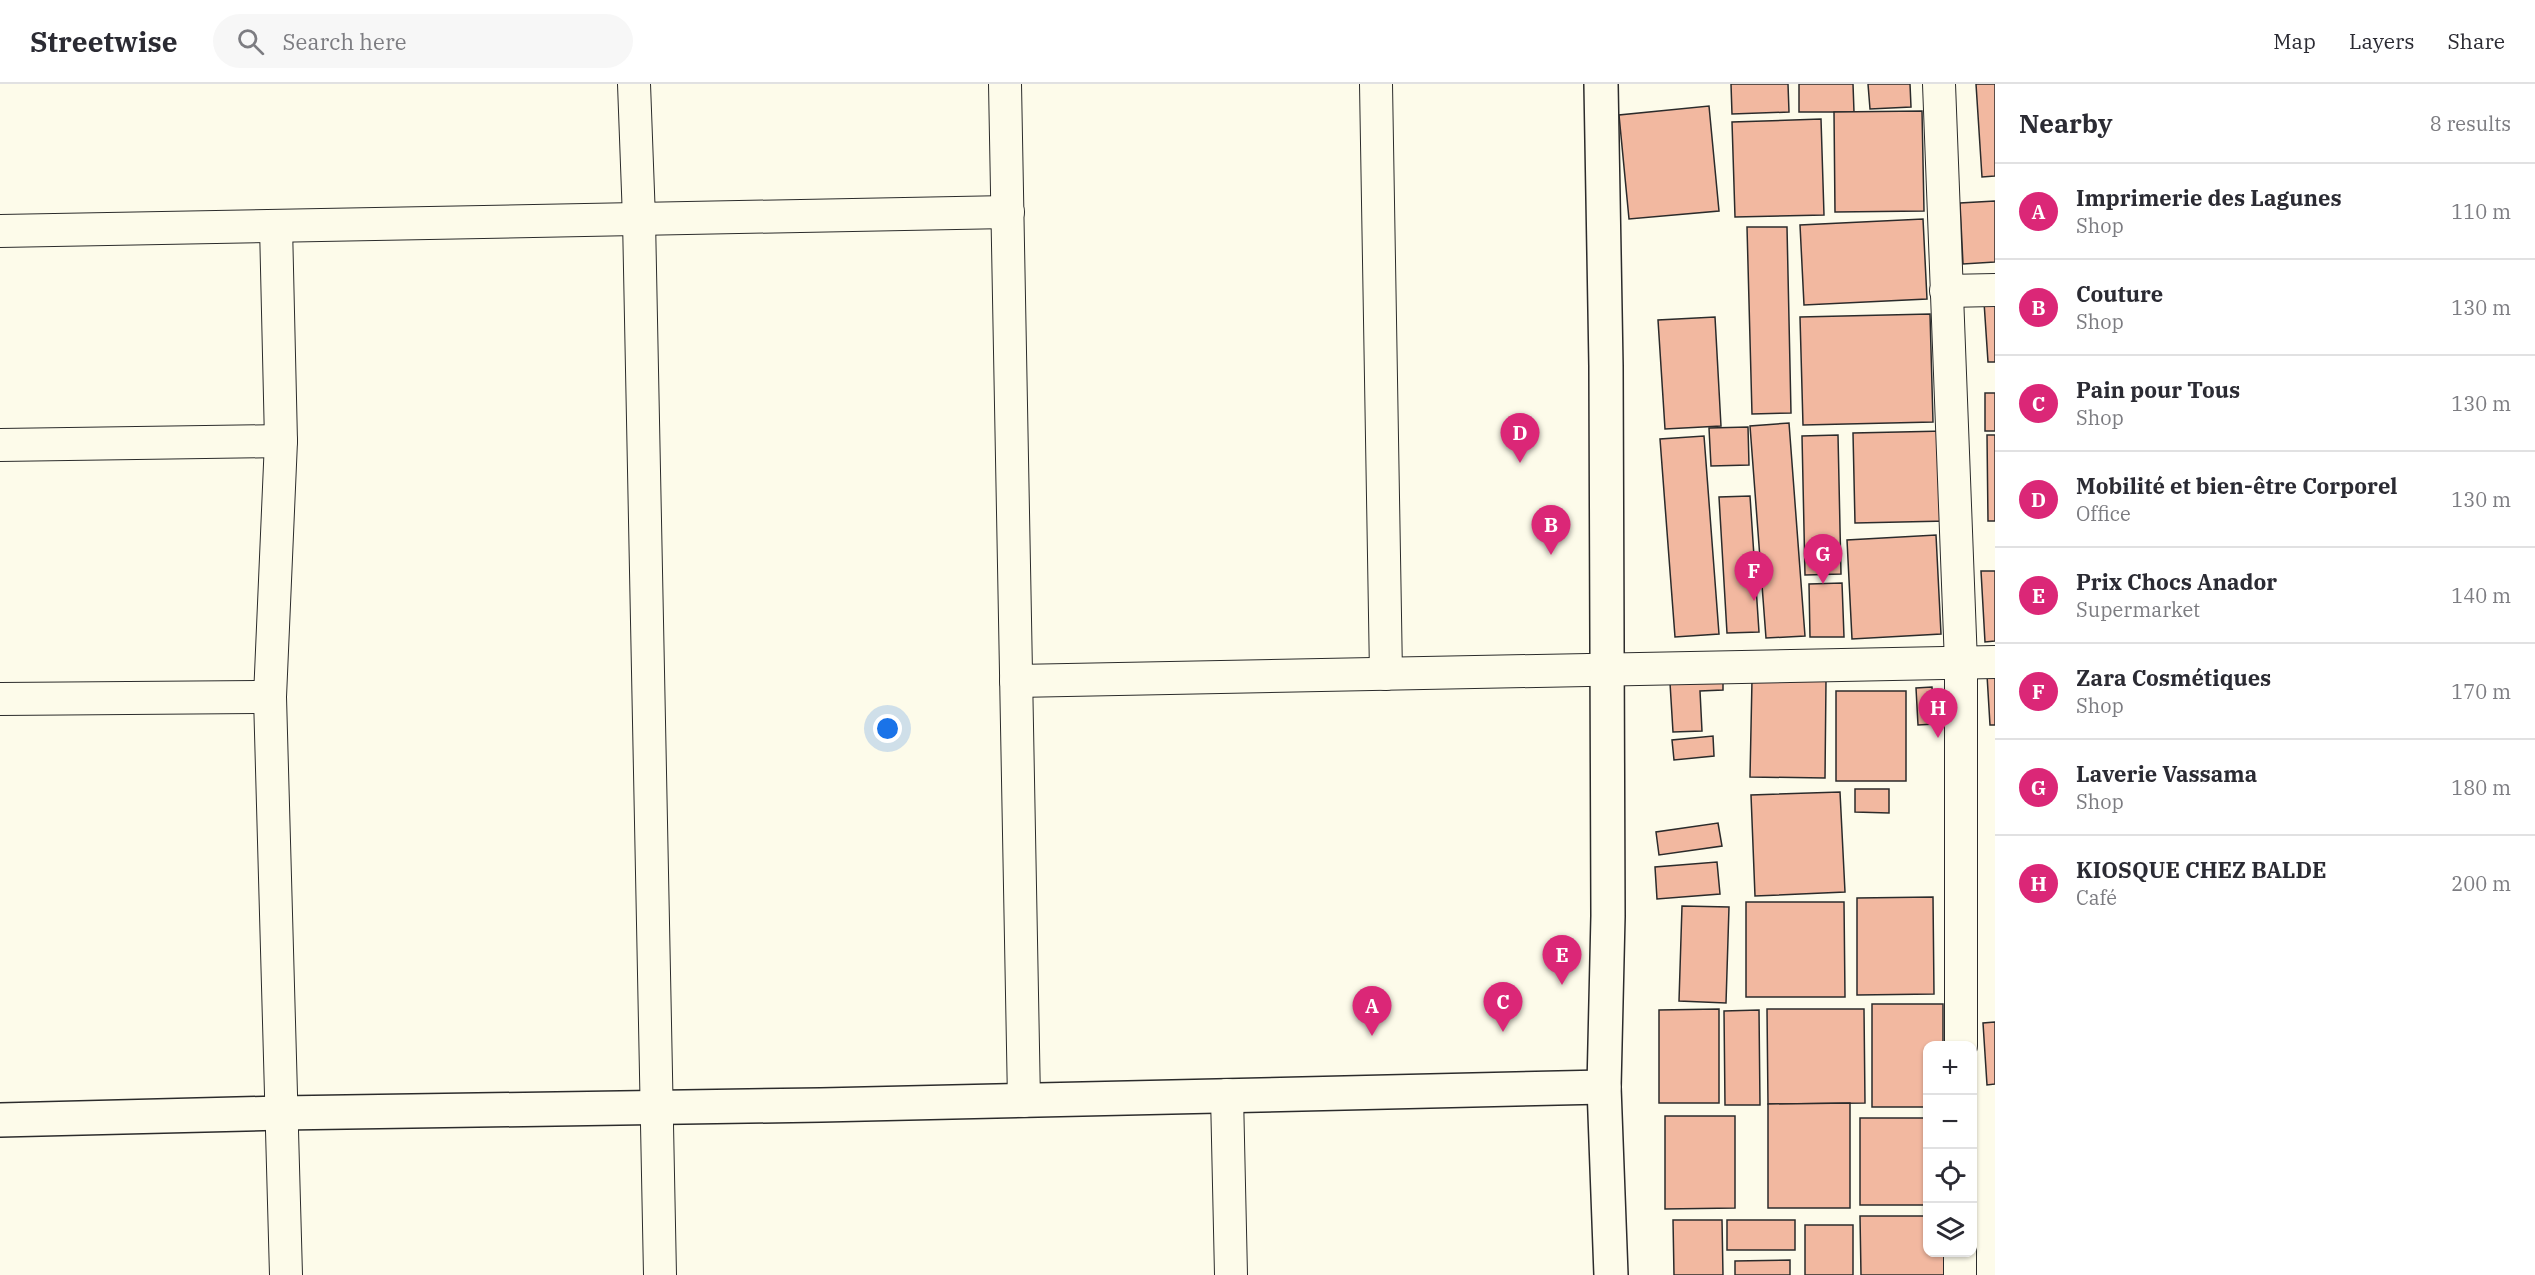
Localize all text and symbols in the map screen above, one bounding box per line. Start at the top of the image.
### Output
search box [213,14,633,68]
text: Streetwise [30,23,177,60]
icon: search [234,25,267,58]
text: Search here [282,27,406,56]
text: Map [2273,27,2316,55]
text: Layers [2349,27,2415,55]
text: Share [2448,27,2505,55]
text: Nearby [2019,106,2113,140]
text: 8 results [2430,110,2511,137]
text: Imprimerie des Lagunes [2076,183,2342,212]
text: A [2032,198,2045,225]
text: 110 m [2451,198,2511,225]
text: Shop [2076,212,2124,239]
text: Couture [2076,279,2163,308]
text: B [2031,294,2046,321]
text: 130 m [2451,294,2511,321]
text: Shop [2076,308,2124,335]
text: Pain pour Tous [2076,375,2240,404]
text: C [2032,390,2045,417]
text: 130 m [2451,390,2511,417]
text: Shop [2076,404,2124,431]
pin: D [1500,414,1540,463]
text: Mobilité et bien-être Corporel [2076,471,2398,500]
text: D [2031,486,2046,513]
text: 130 m [2451,486,2511,513]
text: Office [2076,500,2131,527]
pin: B [1532,506,1570,555]
pin: G [1804,534,1842,584]
pin: F [1734,552,1774,601]
text: Prix Chocs Anador [2076,567,2277,596]
text: E [2032,582,2045,609]
text: 140 m [2451,582,2511,609]
text: Supermarket [2076,596,2200,623]
text: Zara Cosmétiques [2076,663,2271,692]
text: F [2032,678,2045,705]
text: 170 m [2451,678,2511,705]
pin: H [1918,688,1958,738]
text: Shop [2076,692,2124,719]
your location [873,714,902,743]
text: Laverie Vassama [2076,759,2257,788]
text: G [2031,774,2046,801]
text: 180 m [2451,774,2511,801]
text: Shop [2076,788,2124,815]
text: KIOSQUE CHEZ BALDE [2076,855,2327,884]
text: H [2030,870,2047,897]
text: 200 m [2451,870,2511,897]
text: Café [2076,884,2117,911]
pin: E [1542,936,1582,985]
pin: C [1484,982,1522,1032]
pin: A [1352,986,1392,1036]
map controls [1923,1041,1977,1257]
button: + [1923,1041,1977,1095]
button: − [1923,1095,1977,1149]
button: locate [1923,1149,1977,1203]
button: layers [1923,1203,1977,1257]

